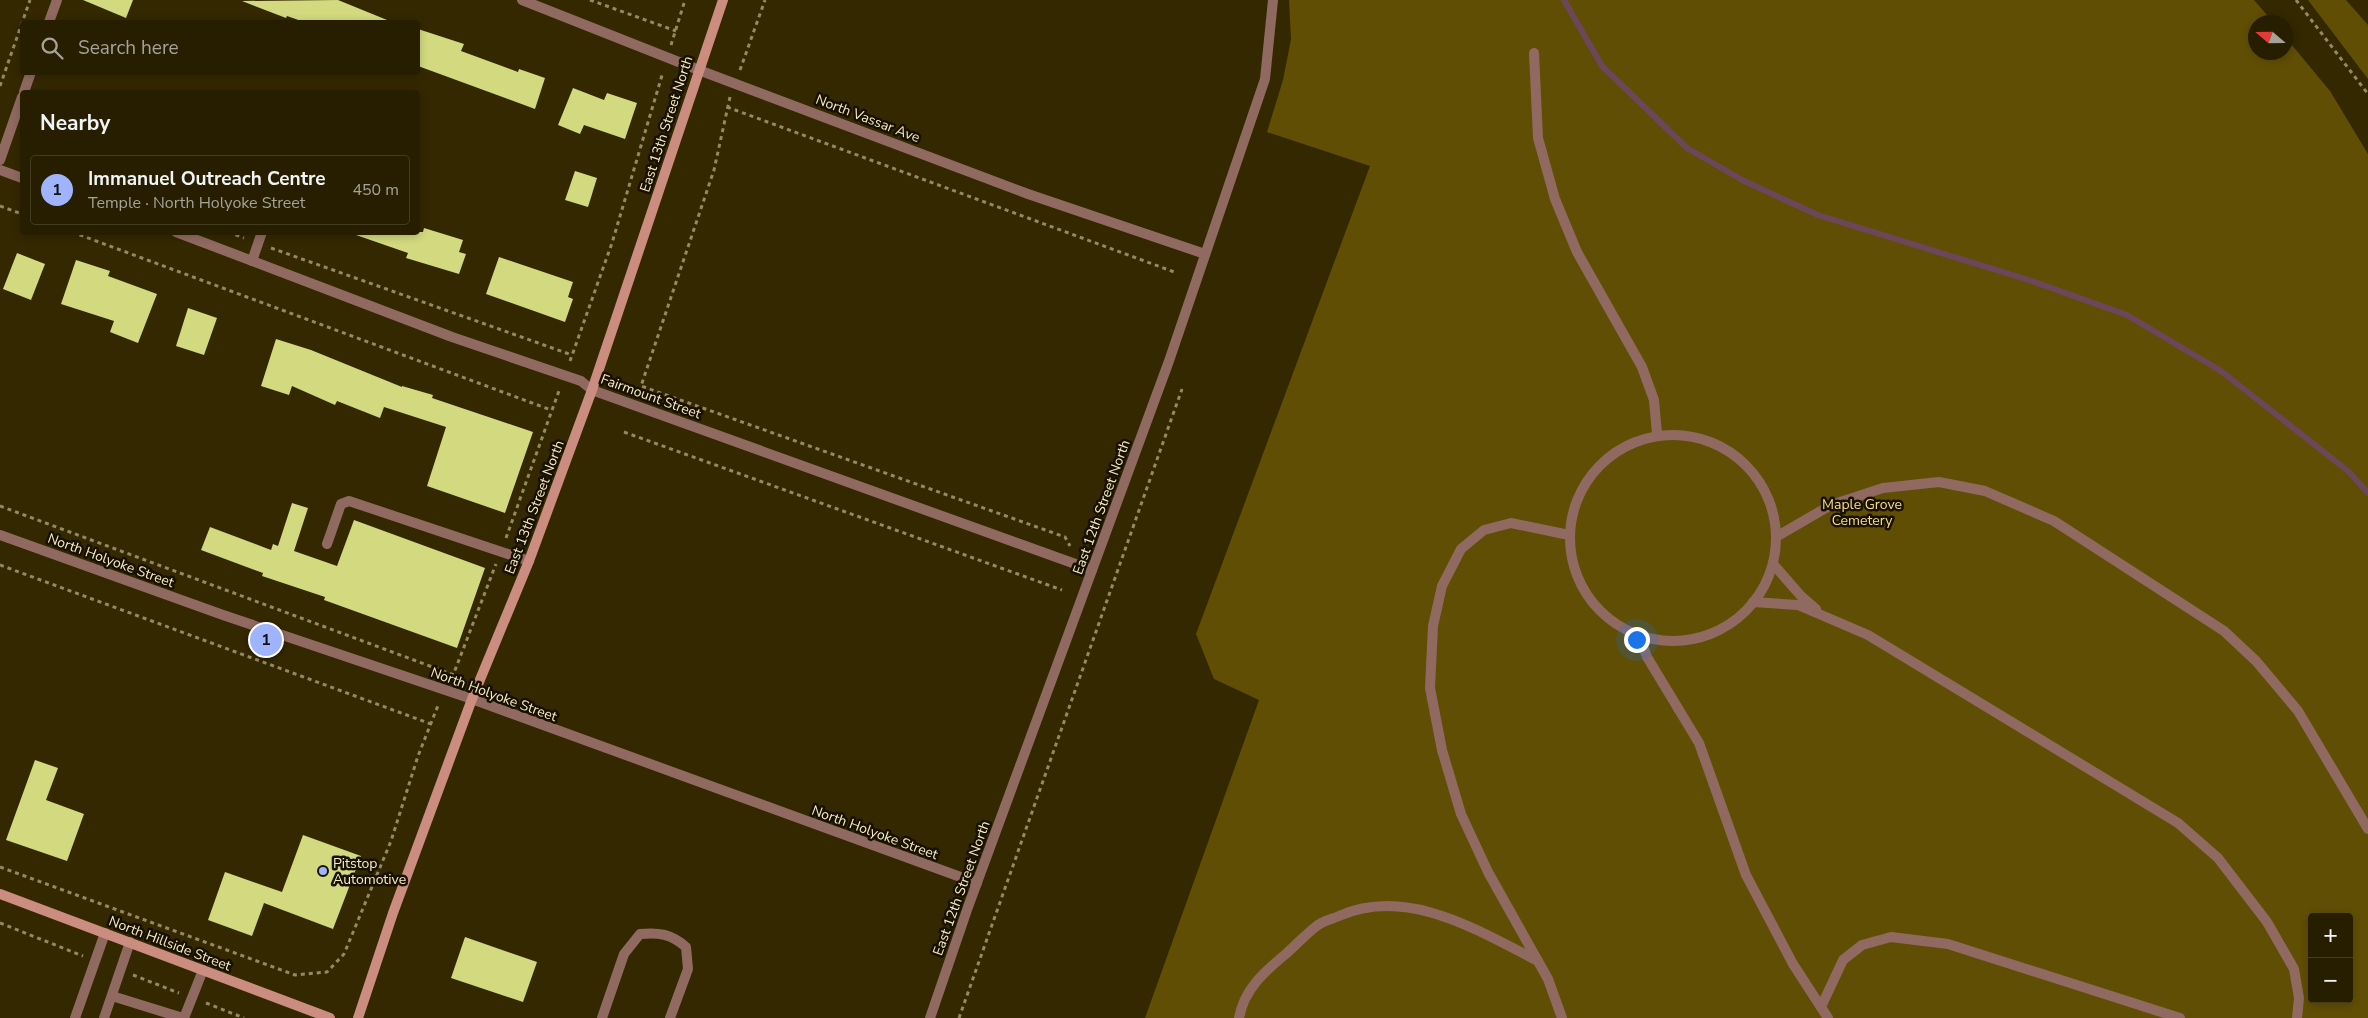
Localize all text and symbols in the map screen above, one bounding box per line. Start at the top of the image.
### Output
north arrow [2248,15,2293,60]
search box [20,20,420,75]
icon: search [38,34,66,62]
text: Search here [78,35,179,61]
street label: East 13th Street North [635,54,697,195]
street label: North Vassar Ave [813,90,923,147]
text: Nearby [40,109,110,137]
text: Immanuel Outreach Centre [88,166,326,192]
text: 1 [52,179,62,201]
text: 450 m [352,179,399,201]
text: Temple · North Holyoke Street [88,192,305,214]
street label: Fairmount Street [598,370,704,423]
street label: East 13th Street North [500,437,569,577]
street label: East 12th Street North [1068,437,1135,577]
park label: Maple Grove Cemetery [1822,495,1902,530]
street label: North Holyoke Street [45,529,177,592]
pin: 1 [250,621,282,659]
your location [1624,627,1650,653]
street label: North Holyoke Street [428,663,560,726]
street label: North Holyoke Street [809,801,941,864]
street label: East 12th Street North [928,818,995,958]
place label: Pitstop Automotive [333,854,406,889]
marker: Pitstop Automotive [317,865,329,877]
street label: North Hillside Street [106,911,234,976]
map controls [2308,913,2353,1003]
button: + [2308,913,2353,958]
button: − [2308,958,2353,1003]

